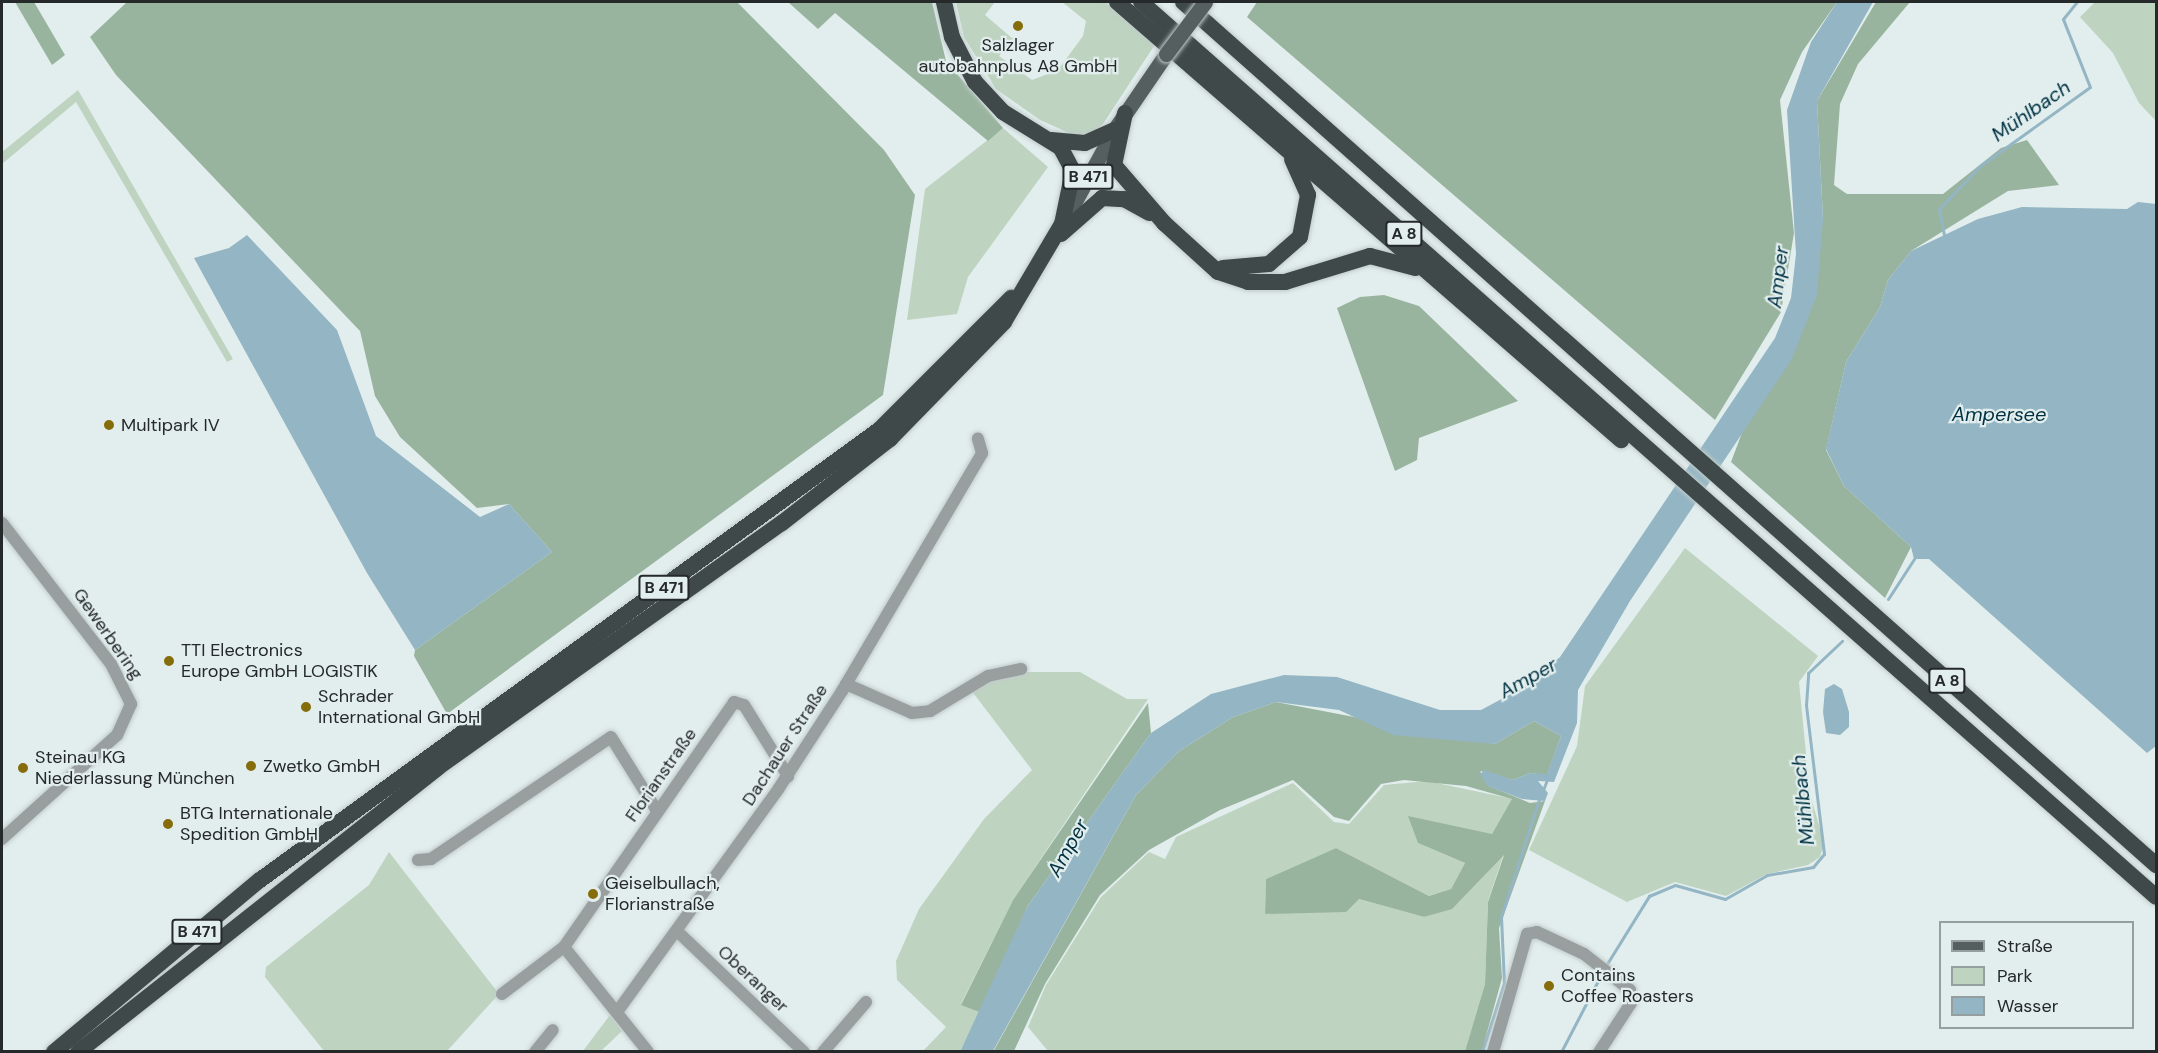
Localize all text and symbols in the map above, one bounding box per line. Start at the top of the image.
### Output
marker: Salzlager autobahnplus A8 GmbH [1011,19,1025,33]
place label: Salzlager autobahnplus A8 GmbH [918,35,1118,78]
water label: Mühlbach [1987,75,2075,147]
road number: B 471 [1061,164,1115,190]
road number: A 8 [1384,221,1424,247]
water label: Amper [1762,245,1794,309]
water label: Ampersee [1952,402,2046,426]
place label: Multipark IV [121,414,220,436]
marker: Multipark IV [102,418,116,432]
road number: B 471 [637,575,691,601]
street label: Gewerbering [69,584,147,684]
place label: TTI Electronics Europe GmbH LOGISTIK [181,640,378,682]
water label: Amper [1495,652,1561,704]
marker: TTI Electronics Europe GmbH LOGISTIK [162,654,176,668]
road number: A 8 [1928,668,1966,694]
street label: Dachauer Straße [738,680,832,810]
place label: Schrader International GmbH [318,686,480,728]
marker: Schrader International GmbH [299,700,313,714]
street label: Florianstraße [621,724,701,826]
place label: Steinau KG Niederlassung München [35,747,234,789]
water label: Mühlbach [1786,754,1820,846]
place label: Zwetko GmbH [263,755,380,777]
marker: Zwetko GmbH [244,759,258,773]
marker: Steinau KG Niederlassung München [16,761,30,775]
place label: BTG Internationale Spedition GmbH [180,803,333,846]
water label: Amper [1042,815,1094,881]
marker: BTG Internationale Spedition GmbH [161,817,175,831]
place label: Geiselbullach, Florianstraße [605,873,720,916]
marker: Geiselbullach, Florianstraße [586,887,600,901]
road number: B 471 [170,919,224,945]
legend [1939,921,2134,1029]
text: Straße [1997,934,2053,958]
street label: Oberanger [713,941,793,1017]
text: Park [1997,964,2033,988]
place label: Contains Coffee Roasters [1561,965,1694,1008]
marker: Contains Coffee Roasters [1542,979,1556,993]
text: Wasser [1997,994,2058,1018]

